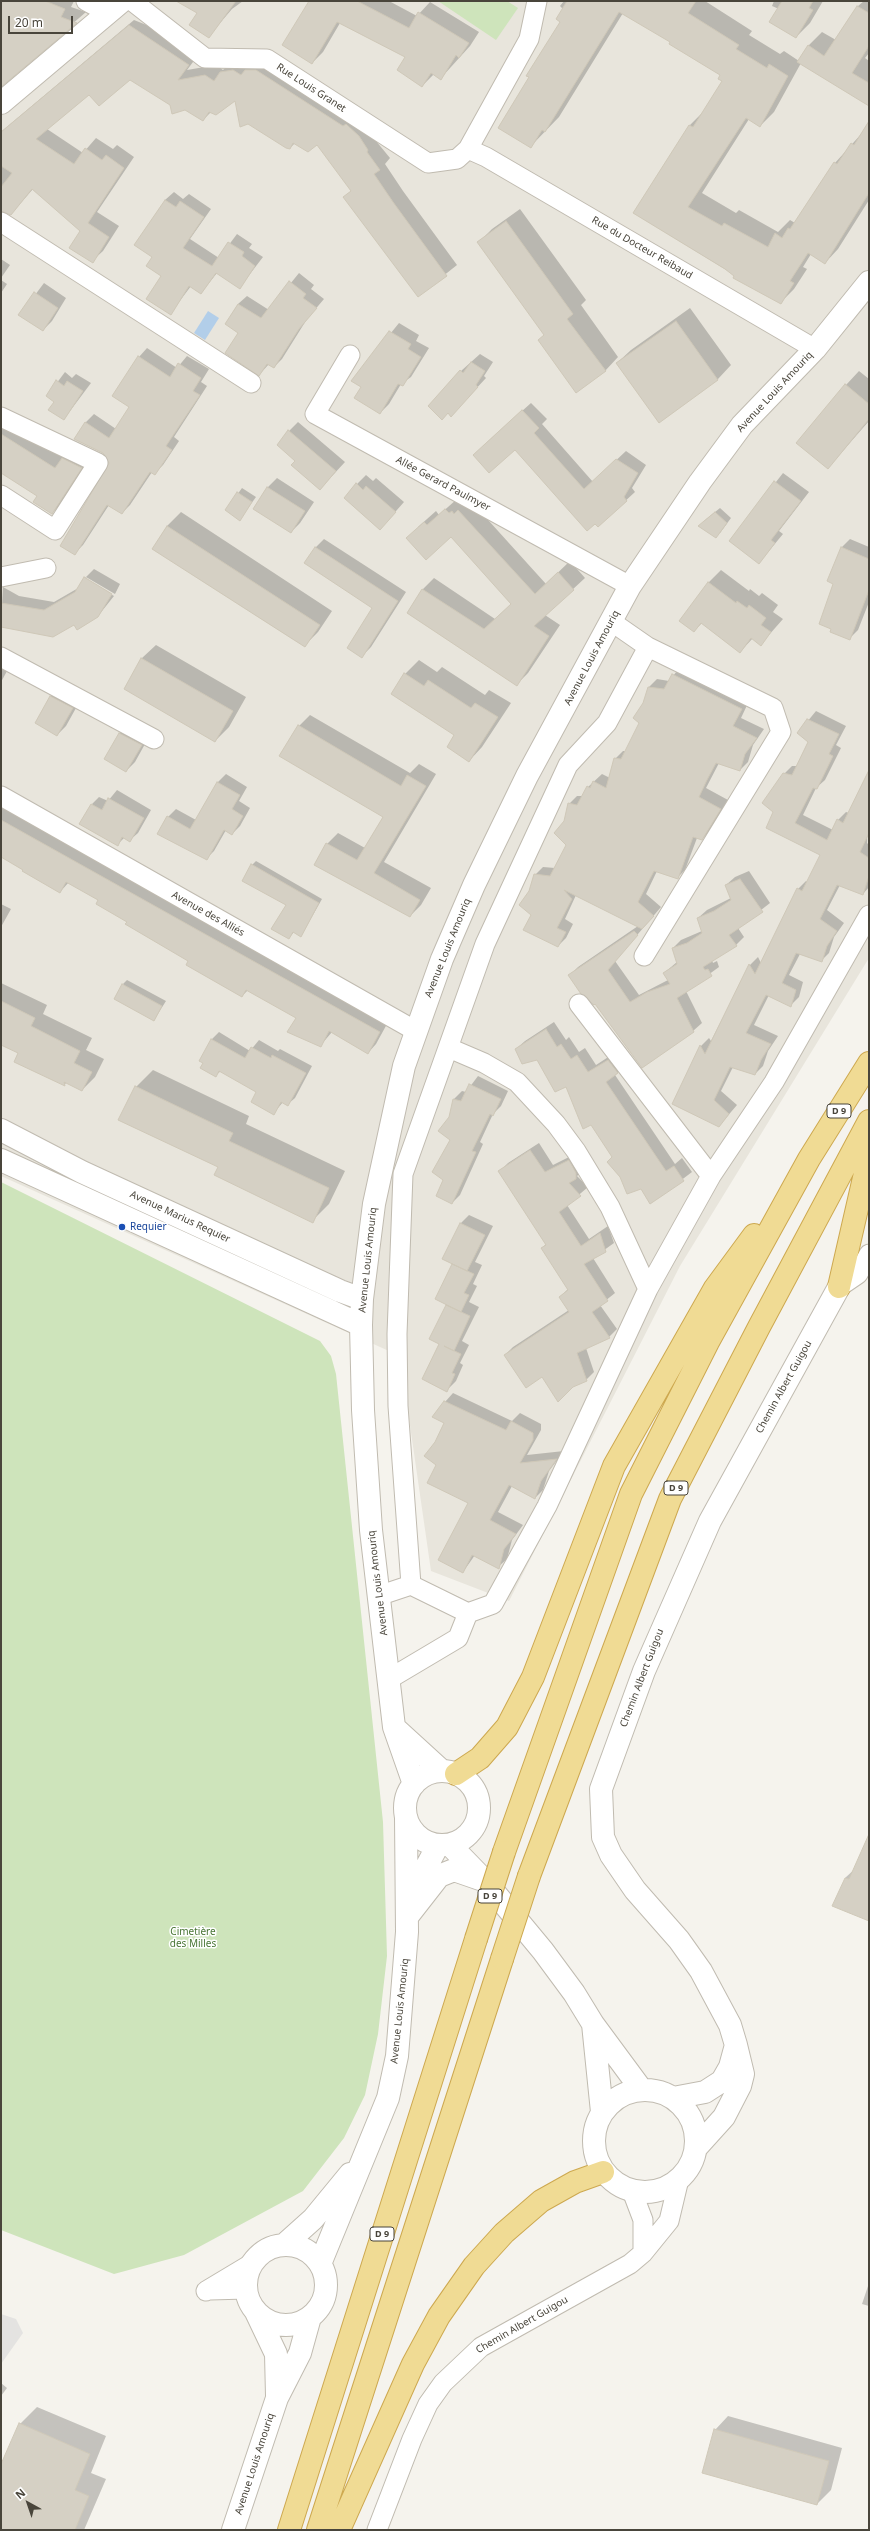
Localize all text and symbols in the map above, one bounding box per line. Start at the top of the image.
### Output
scale bar [10,8,75,34]
text: 20 m [15,14,43,31]
street label: Rue Louis Granet [274,61,348,115]
street label: Rue du Docteur Reibaud [589,214,695,282]
street label: Avenue Louis Amouriq [734,349,816,435]
street label: Allée Gerard Paulmyer [394,454,492,514]
street label: Avenue Louis Amouriq [562,608,622,708]
street label: Avenue des Alliés [169,889,247,939]
street label: Avenue Louis Amouriq [423,897,473,999]
road number: D 9 [827,1104,851,1118]
street label: Avenue Marius Requier [128,1188,232,1246]
street label: Avenue Louis Amouriq [356,1207,380,1313]
place label: Requier [130,1221,167,1233]
marker: Requier [117,1222,127,1232]
street label: Chemin Albert Guigou [753,1338,815,1436]
road number: D 9 [664,1481,688,1495]
street label: Avenue Louis Amouriq [366,1530,390,1636]
street label: Chemin Albert Guigou [618,1627,666,1729]
road number: D 9 [478,1889,502,1903]
park label: Cimetière des Milles [170,1926,216,1950]
street label: Avenue Louis Amouriq [388,1958,412,2064]
road number: D 9 [370,2227,394,2241]
street label: Chemin Albert Guigou [474,2294,570,2356]
street label: Avenue Louis Amouriq [233,2412,277,2516]
north arrow [8,2483,48,2523]
text: N [12,2485,28,2502]

